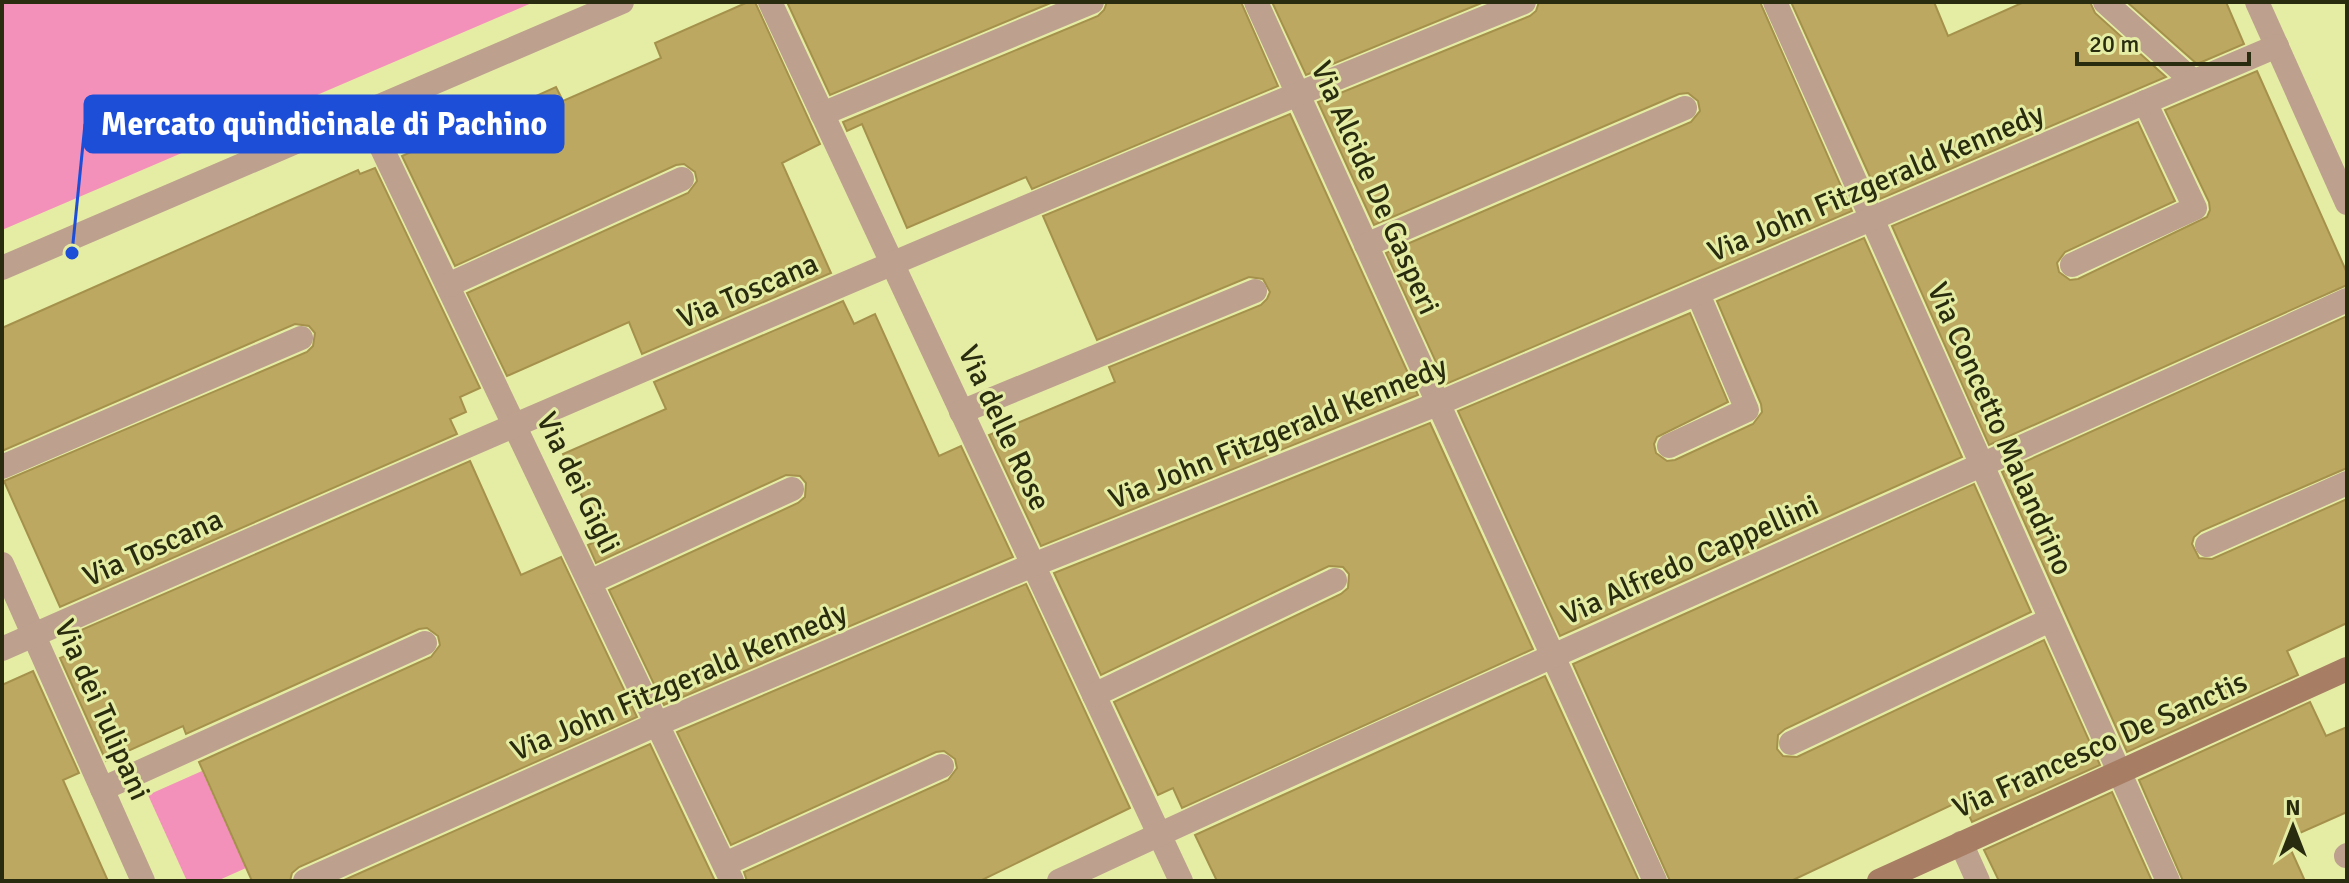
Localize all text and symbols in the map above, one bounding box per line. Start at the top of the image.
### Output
scale bar [2077,16,2249,66]
text: 20 m [2089,29,2139,59]
street label: Via Alcide De Gasperi [1303,56,1447,320]
street label: Via John Fitzgerald Kennedy [1702,95,2050,271]
callout: Mercato quindicinale di Pachino [85,96,563,152]
text: Mercato quindicinale di Pachino [101,105,547,144]
street label: Via Toscana [672,245,824,337]
street label: Via Concetto Malandrino [1919,277,2081,581]
street label: Via delle Rose [950,339,1058,517]
street label: Via John Fitzgerald Kennedy [1104,348,1452,518]
street label: Via dei Gigli [528,406,628,560]
street label: Via Alfredo Cappellini [1556,487,1824,633]
street label: Via Toscana [77,501,229,595]
street label: Via John Fitzgerald Kennedy [505,594,853,770]
street label: Via dei Tulipani [46,614,158,806]
street label: Via Francesco De Sanctis [1947,663,2253,827]
north arrow [2253,787,2333,867]
text: N [2285,794,2301,821]

